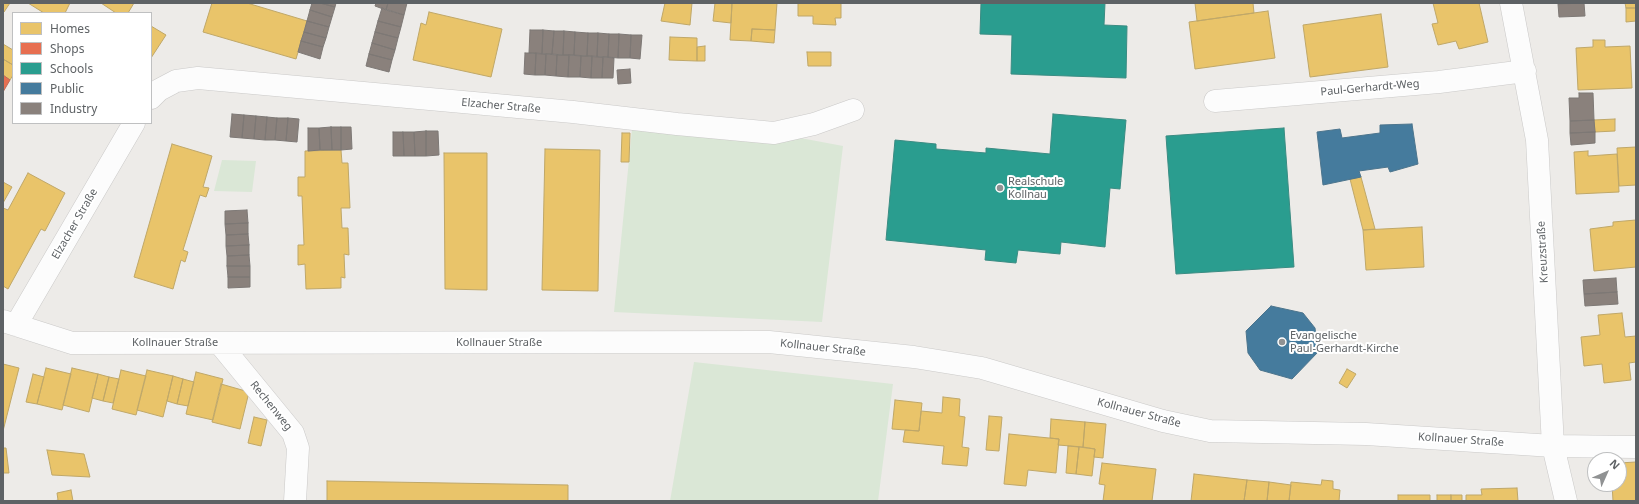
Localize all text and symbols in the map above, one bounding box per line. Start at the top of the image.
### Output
legend [12,12,152,124]
text: Homes [50,20,90,37]
text: Shops [50,40,84,57]
text: Schools [50,60,93,77]
street label: Paul-Gerhardt-Weg [1320,77,1420,99]
text: Public [50,80,84,97]
street label: Elzacher Straße [461,96,541,116]
text: Industry [50,100,97,117]
place label: Realschule Kollnau [1008,175,1063,201]
marker: Realschule Kollnau [995,183,1005,193]
street label: Elzacher Straße [49,186,101,262]
street label: Kreuzstraße [1535,221,1551,283]
place label: Evangelische Paul-Gerhardt-Kirche [1290,329,1399,355]
street label: Kollnauer Straße [132,336,218,350]
street label: Kollnauer Straße [456,336,542,350]
street label: Kollnauer Straße [779,337,867,359]
marker: Evangelische Paul-Gerhardt-Kirche [1277,337,1287,347]
street label: Rechenweg [247,379,295,433]
street label: Kollnauer Straße [1096,395,1182,431]
street label: Kollnauer Straße [1418,430,1504,450]
north arrow [1587,452,1627,492]
text: N [1607,455,1624,472]

